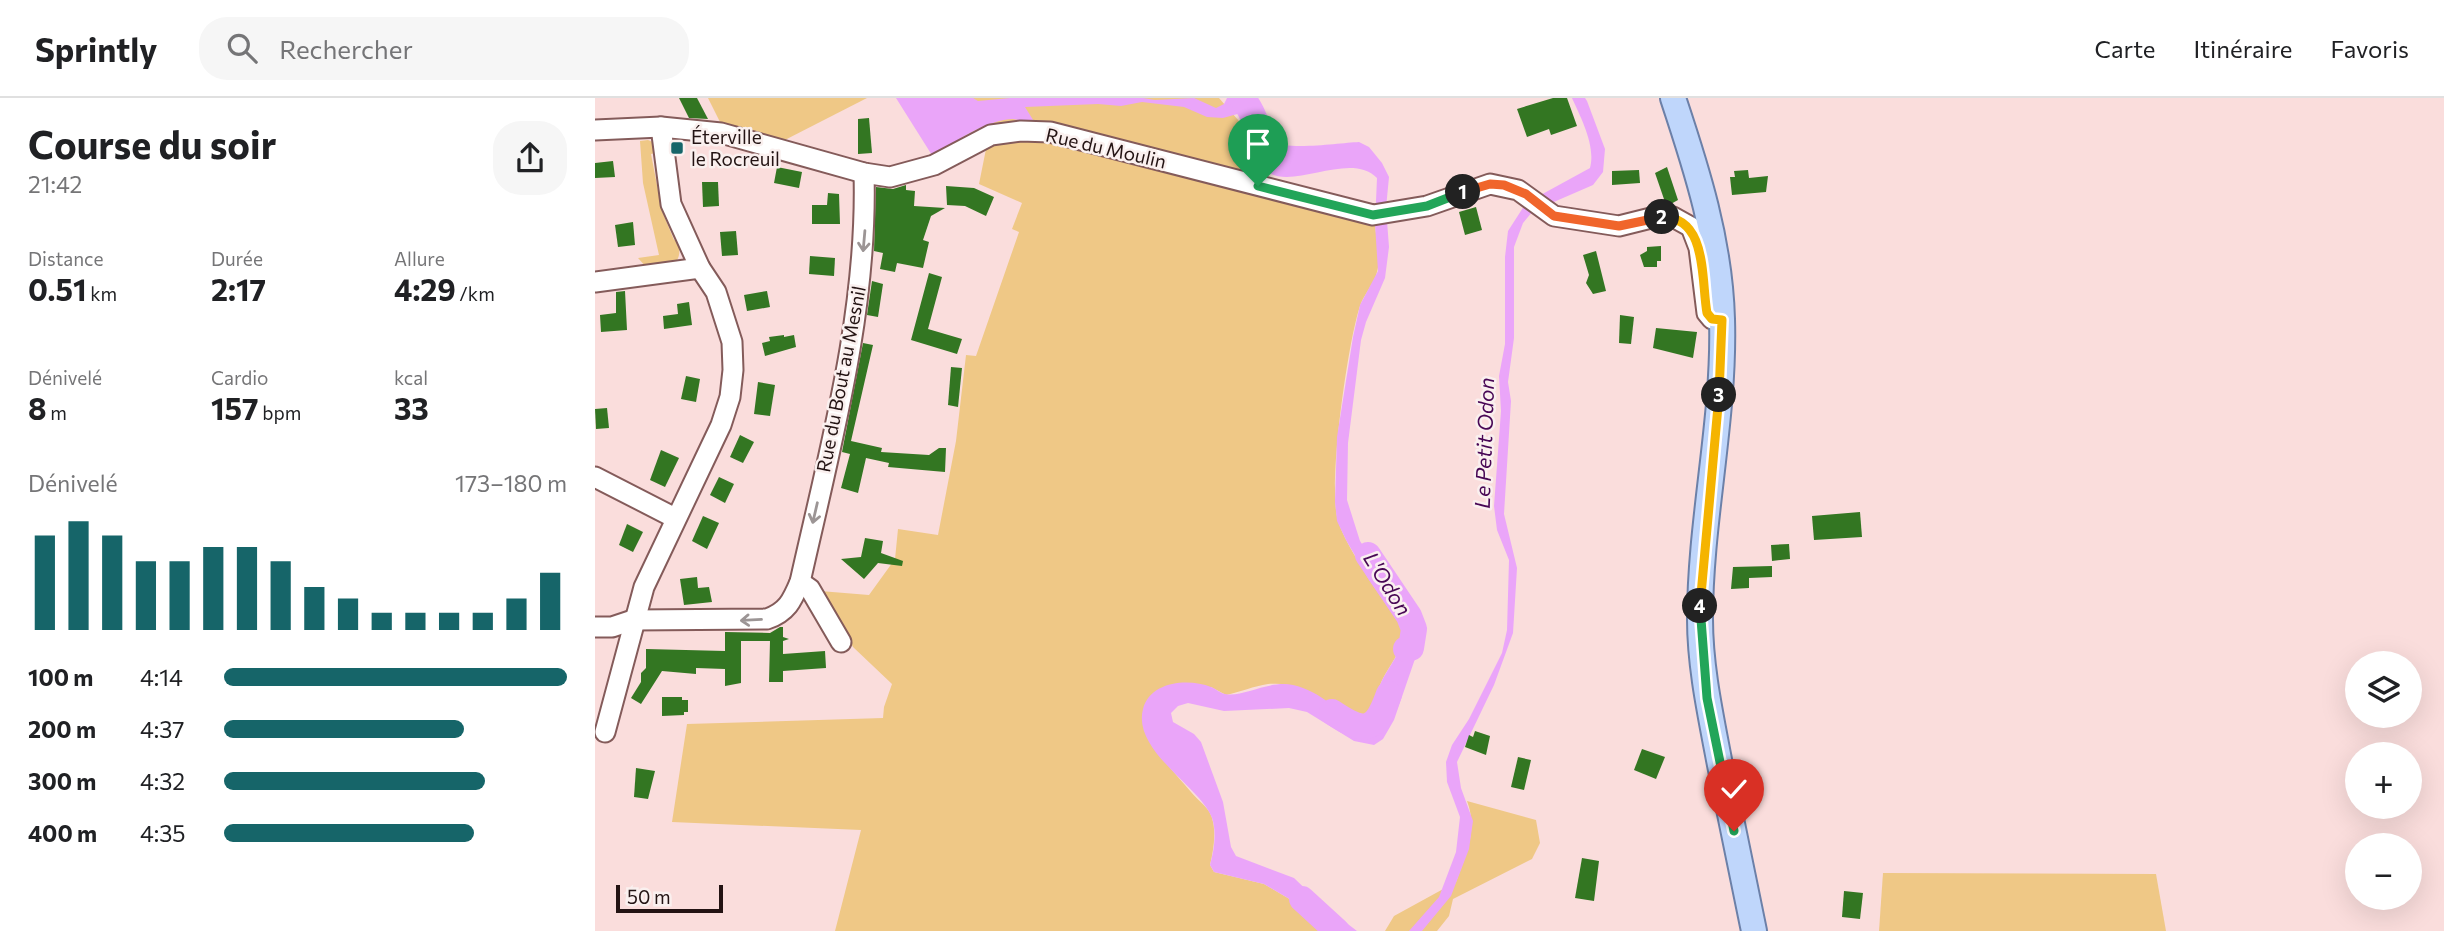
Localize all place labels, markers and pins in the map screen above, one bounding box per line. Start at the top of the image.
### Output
pin [1228,114,1288,186]
place label: Éterville le Rocreuil [691,125,780,170]
marker: Éterville le Rocreuil [669,140,685,156]
pin: 1 [1445,174,1481,210]
pin: 2 [1645,200,1679,234]
pin: 3 [1701,378,1737,412]
pin: 4 [1683,588,1717,624]
pin [1704,759,1764,831]

